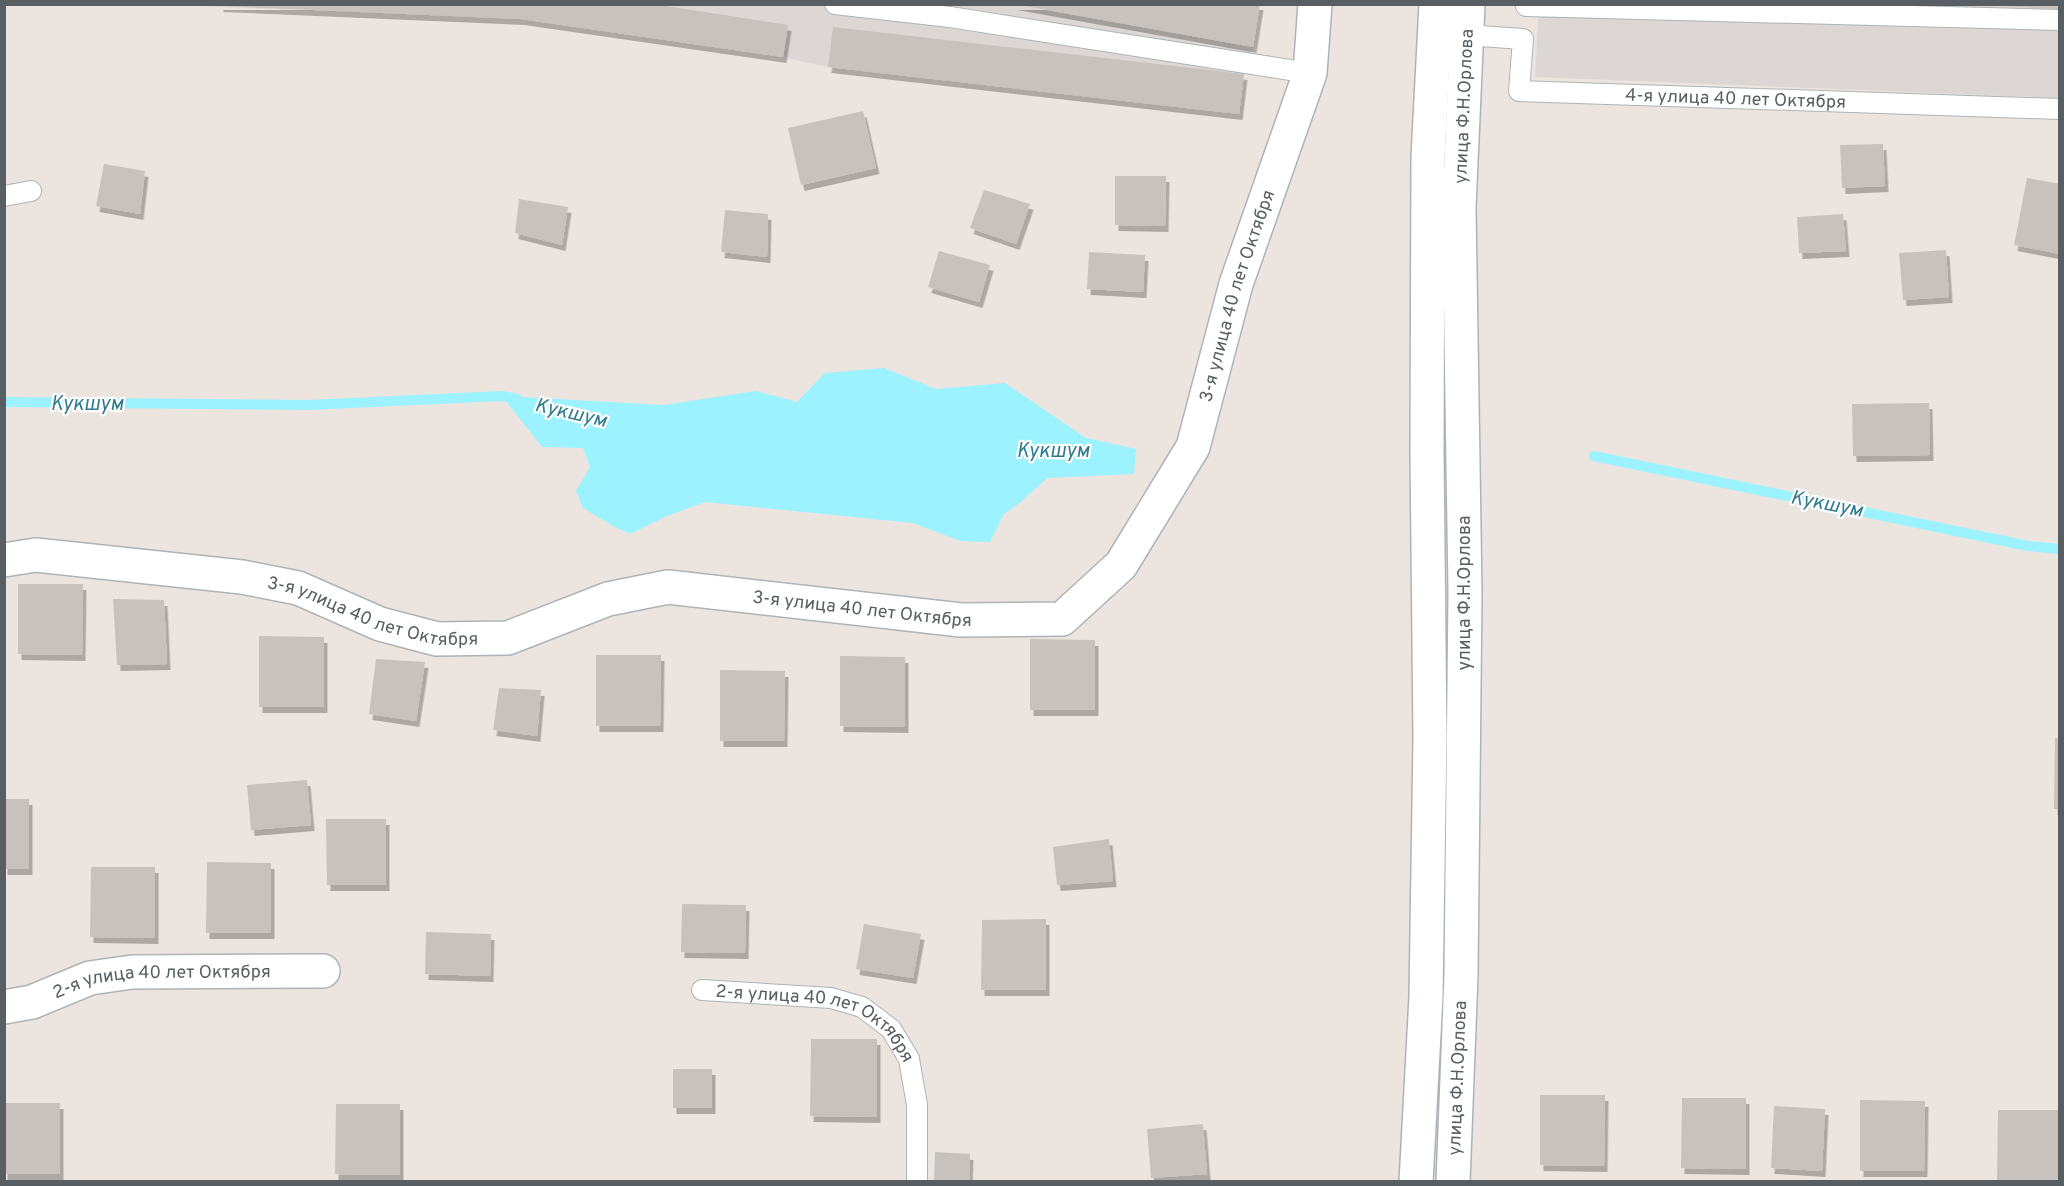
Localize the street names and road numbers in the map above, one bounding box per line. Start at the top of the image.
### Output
street label: улица Ф.Н.Орлова [1450,28,1480,184]
street label: 4-я улица 40 лет Октября [1625,85,1846,115]
street label: 3-я улица 40 лет Октября [1195,187,1281,405]
street label: улица Ф.Н.Орлова [1454,516,1477,670]
street label: 3-я улица 40 лет Октября [265,572,478,652]
street label: 3-я улица 40 лет Октября [751,587,972,633]
street label: 2-я улица 40 лет Октября [50,961,271,1005]
street label: 2-я улица 40 лет Октября [715,981,918,1067]
street label: улица Ф.Н.Орлова [1444,1000,1473,1156]

